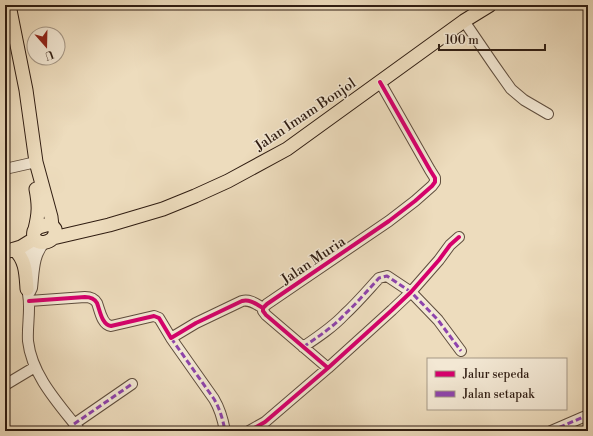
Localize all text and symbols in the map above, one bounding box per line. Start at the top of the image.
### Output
north arrow [26,26,66,66]
scale bar [439,26,545,52]
text: 100 m [445,33,479,48]
text: U [42,46,55,63]
street label: Jalan Imam Bonjol [251,74,359,156]
street label: Jalan Muria [277,232,350,290]
legend [427,358,567,410]
text: Jalur sepeda [462,367,530,382]
text: Jalan setapak [462,387,535,402]

